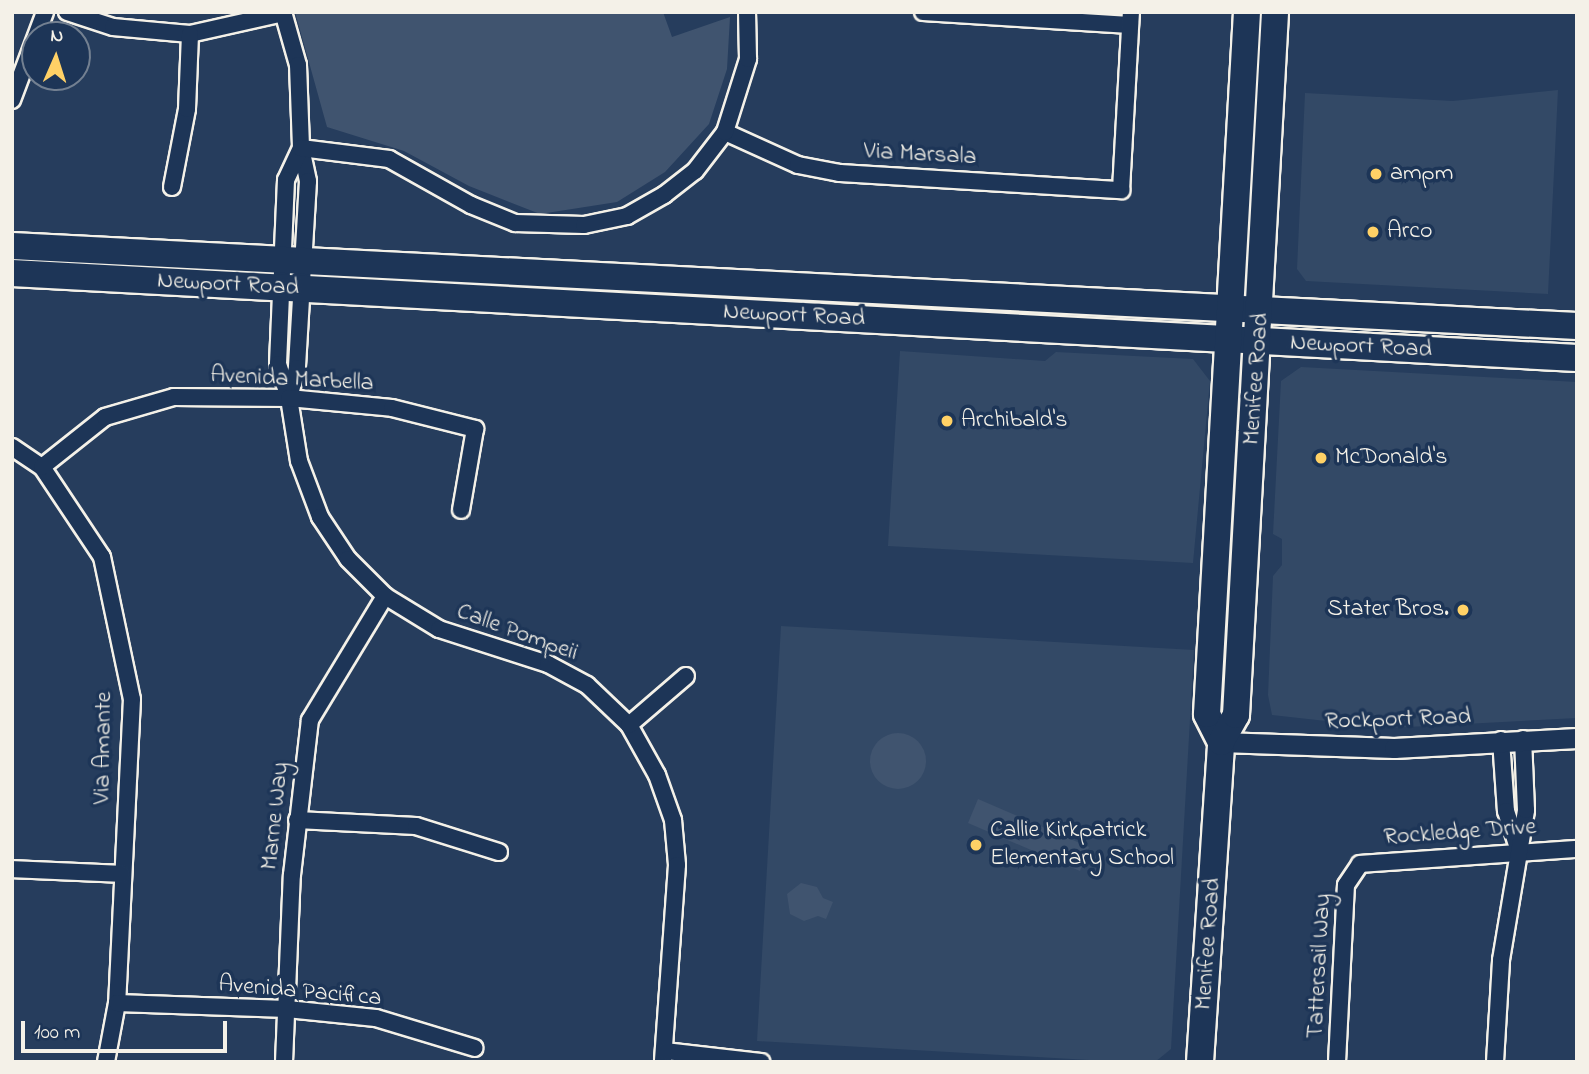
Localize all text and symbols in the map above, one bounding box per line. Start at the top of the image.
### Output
north arrow [21,21,91,91]
text: N [50,23,64,50]
street label: Via Marsala [863,138,977,172]
place label: ampm [1390,160,1453,188]
marker: ampm [1368,166,1384,182]
place label: Arco [1387,218,1432,246]
marker: Arco [1365,224,1381,240]
street label: Newport Road [156,267,300,303]
street label: Newport Road [722,298,866,334]
street label: Menifee Road [1238,312,1276,446]
street label: Newport Road [1289,329,1433,365]
street label: Avenida Marbella [210,361,374,399]
place label: Archibald's [961,407,1067,435]
marker: Archibald's [939,413,955,429]
place label: McDonald's [1335,444,1447,472]
marker: McDonald's [1313,450,1329,466]
place label: Stater Bros. [1327,596,1449,624]
street label: Calle Pompeii [452,598,582,668]
marker: Stater Bros. [1455,602,1471,618]
street label: Via Amante [89,691,119,805]
street label: Rockport Road [1324,703,1472,737]
street label: Marne Way [256,761,296,871]
street label: Rockledge Drive [1383,813,1537,853]
place label: Callie Kirkpatrick Elementary School [990,817,1174,873]
marker: Callie Kirkpatrick Elementary School [968,837,984,853]
street label: Menifee Road [1190,877,1228,1011]
street label: Tattersail Way [1302,893,1338,1039]
street label: Avenida Pacifica [217,971,383,1013]
scale bar [24,1007,231,1052]
text: 100 m [34,1018,80,1048]

